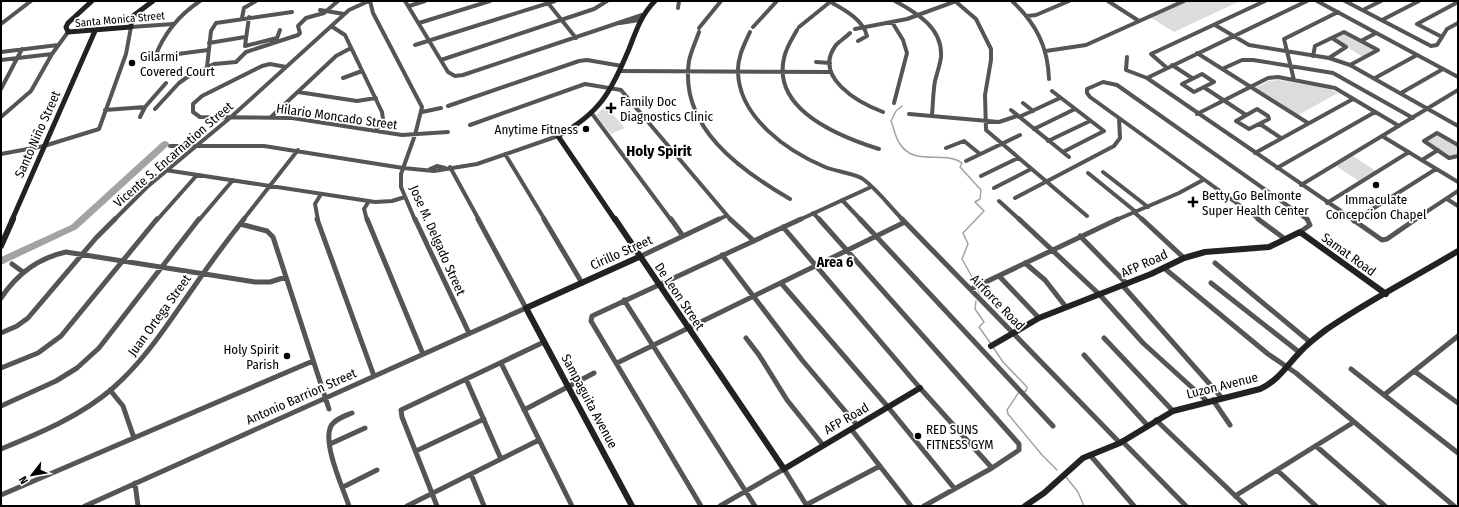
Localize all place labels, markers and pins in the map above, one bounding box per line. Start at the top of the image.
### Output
place label: Gilarmi Covered Court [140,49,215,79]
marker: Gilarmi Covered Court [127,58,137,68]
place label: Family Doc Diagnostics Clinic [620,94,713,124]
marker: Family Doc Diagnostics Clinic [605,102,617,114]
place label: Anytime Fitness [495,122,578,137]
marker: Anytime Fitness [581,124,591,134]
marker: Immaculate Concepcion Chapel [1371,180,1381,190]
place label: Betty Go Belmonte Super Health Center [1202,188,1309,218]
place label: Immaculate Concepcion Chapel [1326,192,1427,222]
marker: Betty Go Belmonte Super Health Center [1187,196,1199,208]
place label: Holy Spirit Parish [223,342,280,372]
marker: Holy Spirit Parish [282,351,292,361]
place label: RED SUNS FITNESS GYM [926,422,993,452]
marker: RED SUNS FITNESS GYM [913,431,923,441]

